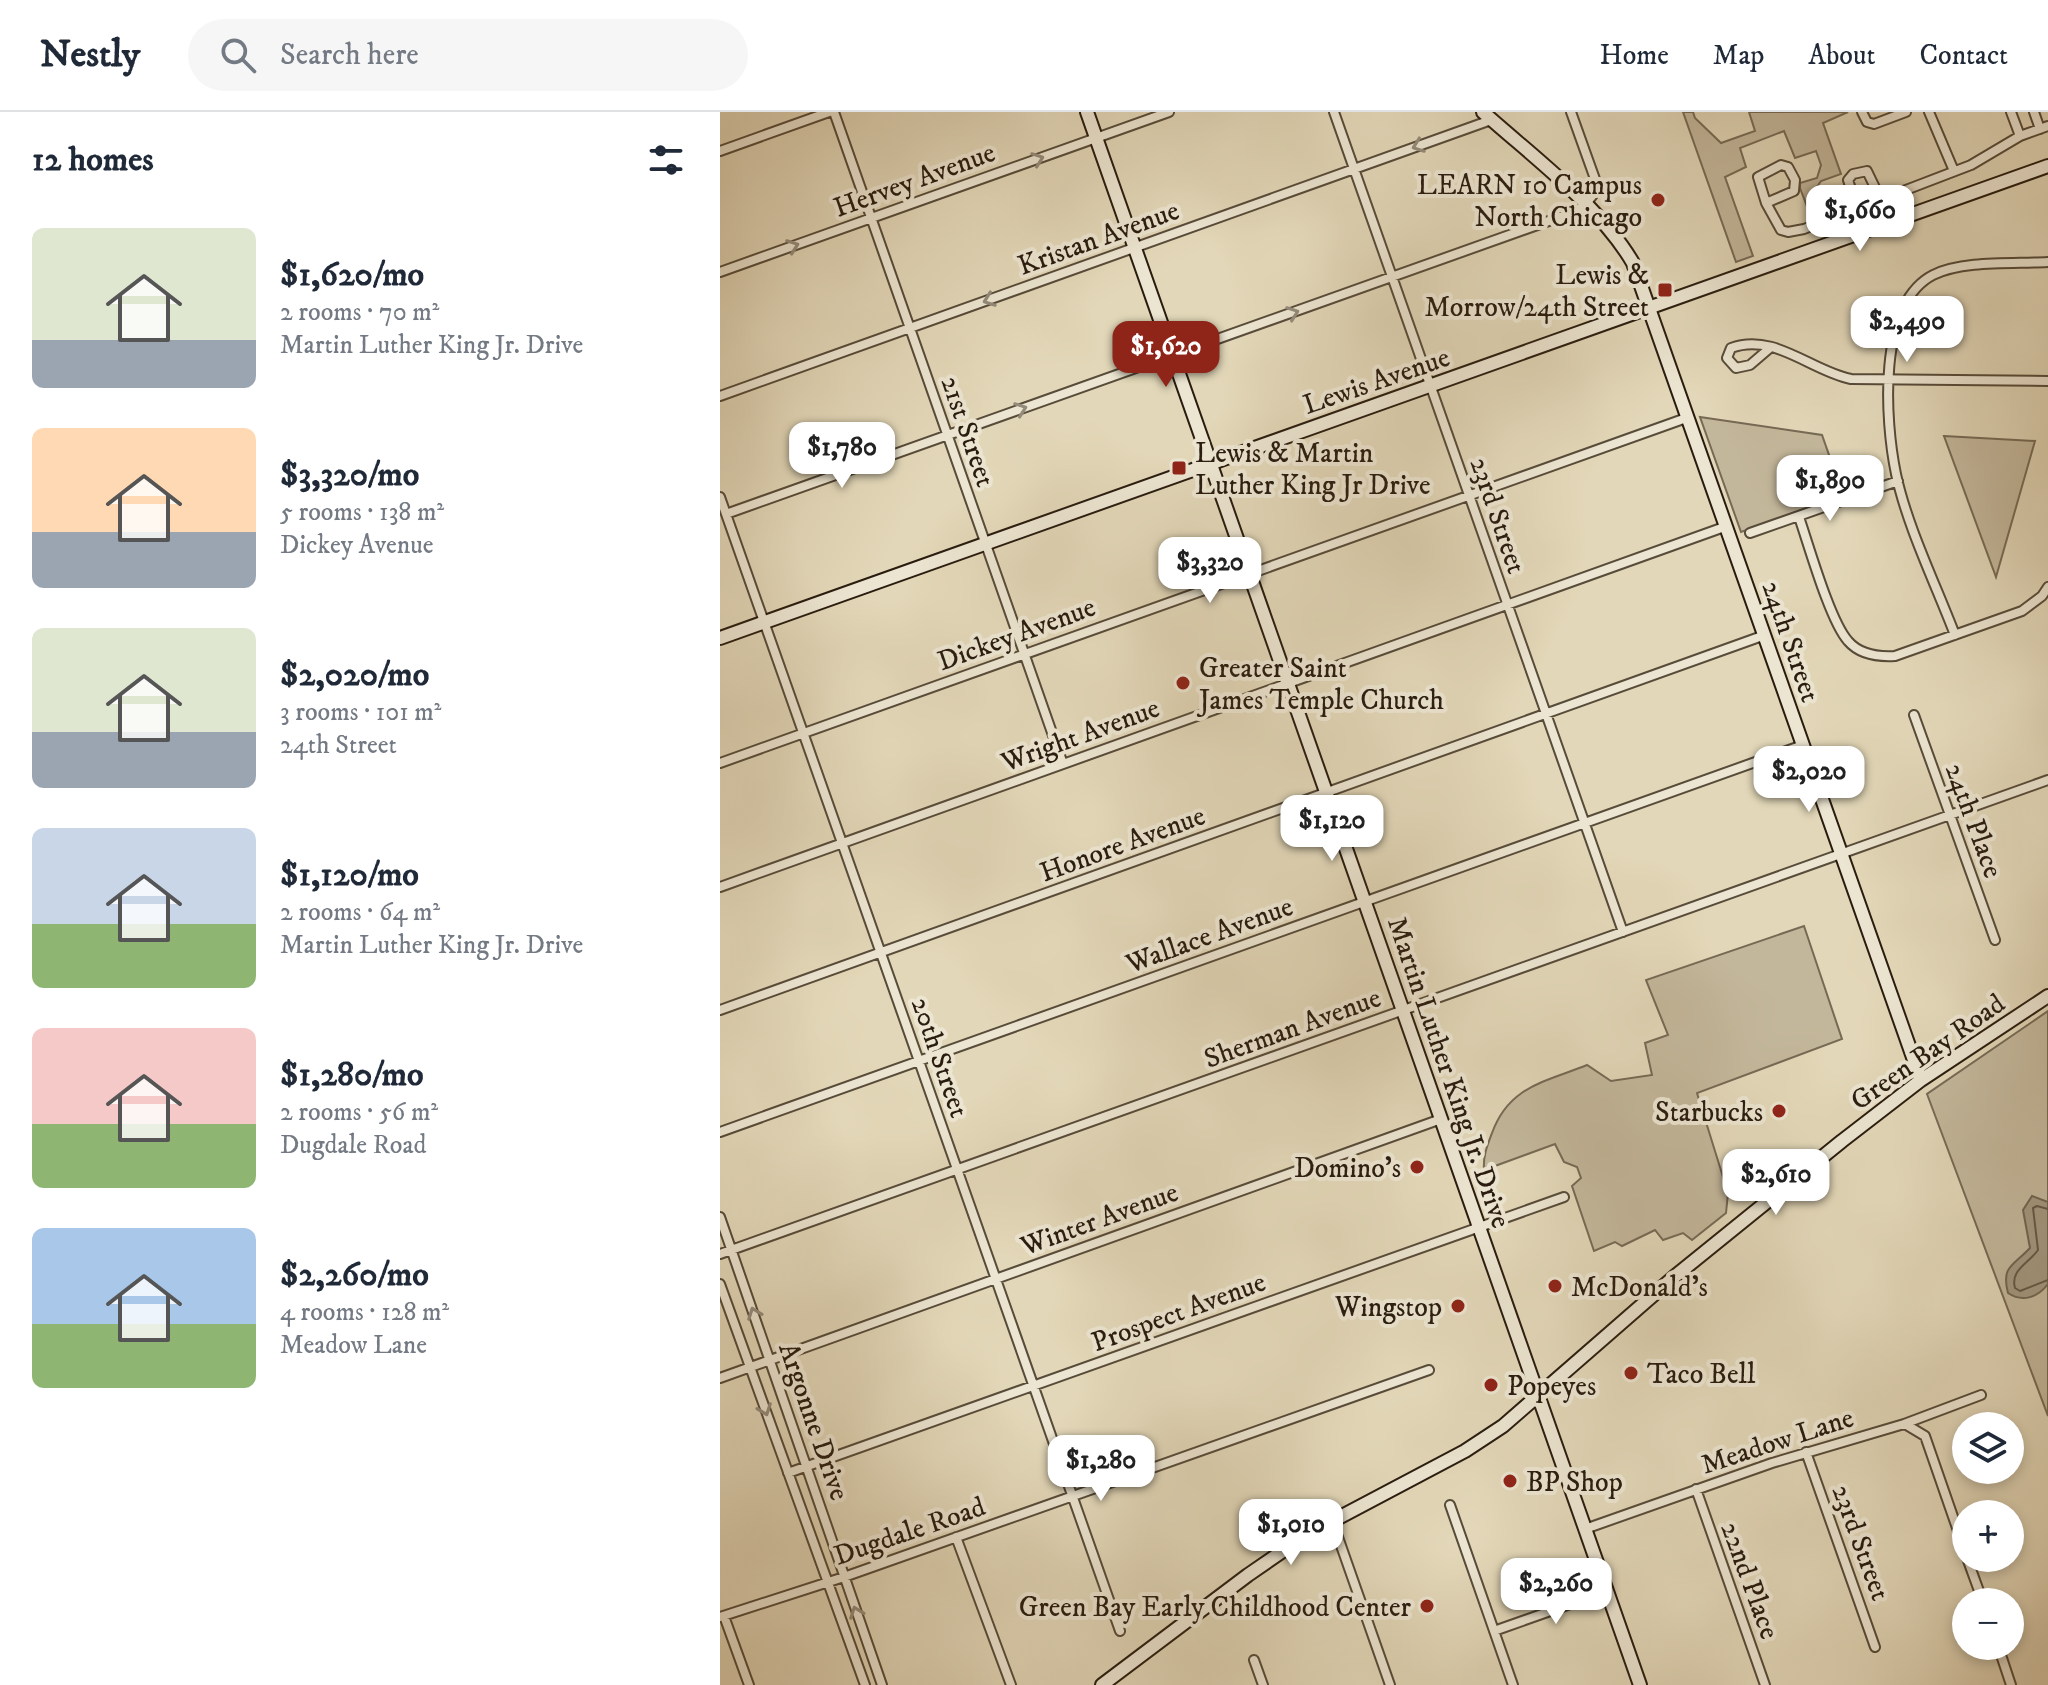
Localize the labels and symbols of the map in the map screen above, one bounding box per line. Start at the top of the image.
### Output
street label: Hervey Avenue [829,135,1000,226]
one-way arrow [1412,136,1426,153]
one-way arrow [1031,152,1045,168]
place label: LEARN 10 Campus North Chicago [1417,168,1642,235]
pin: $1,660 [1795,185,1925,253]
marker: LEARN 10 Campus North Chicago [1649,191,1667,209]
street label: Kristan Avenue [1013,193,1184,284]
one-way arrow [786,239,800,256]
place label: Lewis & Morrow/24th Street [1425,258,1649,325]
marker: Lewis & Morrow/24th Street [1656,281,1674,299]
one-way arrow [983,290,997,306]
pin: $2,490 [1842,296,1972,364]
one-way arrow [1285,307,1299,323]
pin: $1,620 [1101,321,1231,389]
street label: Lewis Avenue [1298,340,1454,423]
street label: 21st Street [932,372,1003,491]
one-way arrow [1013,403,1027,419]
pin: $1,780 [777,422,907,490]
place label: Lewis & Martin Luther King Jr Drive [1195,436,1431,503]
street label: 23rd Street [1461,453,1534,578]
pin: $1,890 [1765,455,1895,523]
marker: Lewis & Martin Luther King Jr Drive [1170,459,1188,477]
pin: $3,320 [1145,537,1275,605]
street label: 24th Street [1754,576,1828,707]
street label: Dickey Avenue [933,590,1100,679]
place label: Greater Saint James Temple Church [1196,651,1444,718]
marker: Greater Saint James Temple Church [1174,674,1192,692]
street label: Wright Avenue [996,691,1164,781]
pin: $2,020 [1744,746,1874,814]
street label: 24th Place [1937,758,2010,883]
pin: $1,120 [1267,795,1397,863]
street label: Honore Avenue [1035,798,1210,891]
street label: Wallace Avenue [1120,889,1298,982]
street label: Martin Luther King Jr. Drive [1379,912,1518,1233]
street label: Sherman Avenue [1199,980,1386,1077]
street label: Green Bay Road [1844,986,2012,1118]
street label: 20th Street [903,993,976,1122]
place label: Starbucks [1655,1095,1763,1130]
marker: Starbucks [1770,1102,1788,1120]
pin: $2,610 [1711,1149,1841,1217]
place label: Domino's [1294,1151,1401,1186]
marker: Domino's [1408,1158,1426,1176]
street label: Winter Avenue [1015,1175,1183,1264]
street label: Prospect Avenue [1087,1265,1271,1360]
place label: McDonald's [1571,1270,1708,1305]
marker: McDonald's [1546,1277,1564,1295]
place label: Wingstop [1334,1290,1442,1325]
marker: Wingstop [1449,1297,1467,1315]
one-way arrow [747,1306,764,1320]
street label: Argonne Drive [770,1338,857,1505]
place label: Taco Bell [1647,1357,1756,1392]
marker: Taco Bell [1622,1364,1640,1382]
place label: Popeyes [1507,1369,1596,1404]
marker: Popeyes [1482,1376,1500,1394]
street label: Meadow Lane [1697,1400,1858,1483]
one-way arrow [755,1402,772,1416]
pin: $1,280 [1036,1435,1166,1503]
place label: BP Shop [1526,1465,1623,1500]
marker: BP Shop [1501,1472,1519,1490]
street label: 23rd Street [1823,1480,1898,1605]
street label: Dugdale Road [829,1489,990,1574]
pin: $1,010 [1226,1499,1356,1567]
street label: 22nd Place [1712,1517,1787,1644]
pin: $2,260 [1491,1558,1621,1626]
place label: Green Bay Early Childhood Center [1019,1590,1412,1625]
marker: Green Bay Early Childhood Center [1418,1597,1436,1615]
one-way arrow [849,1605,866,1619]

